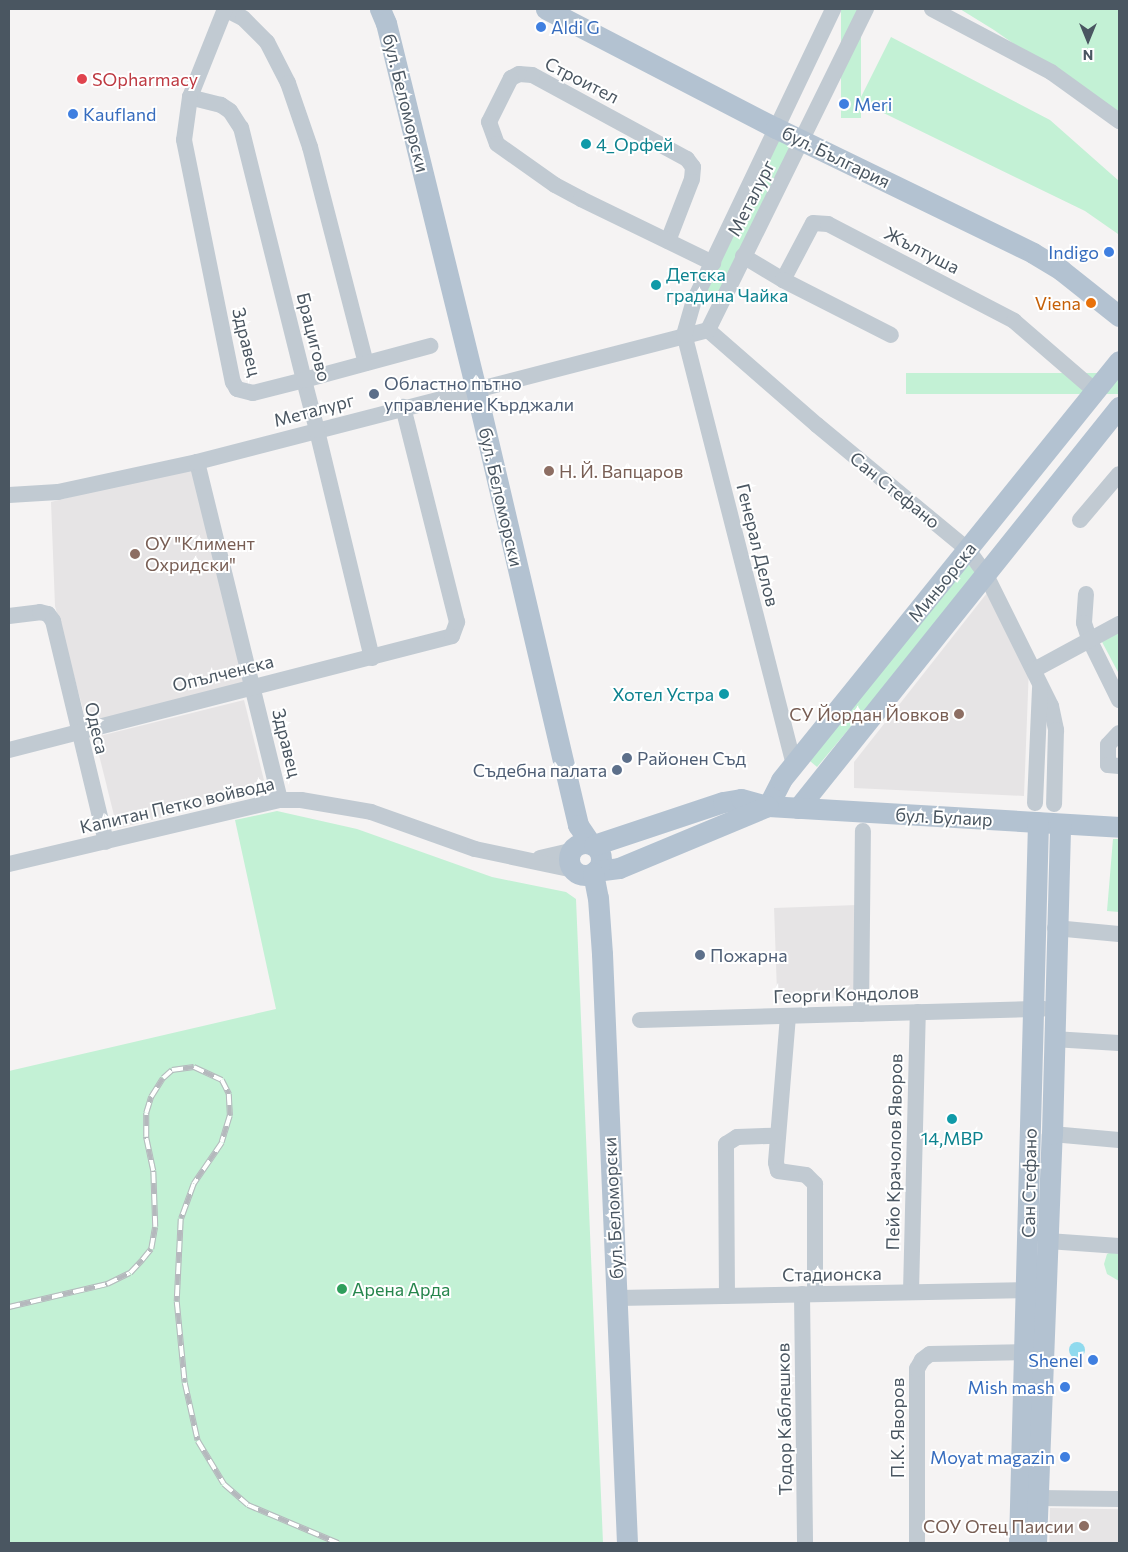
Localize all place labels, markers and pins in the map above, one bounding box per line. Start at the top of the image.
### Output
place label: Aldi G [551,16,600,38]
marker: Aldi G [535,21,547,33]
place label: SOpharmacy [92,68,198,90]
marker: SOpharmacy [76,73,88,85]
place label: Meri [854,93,892,115]
marker: Meri [838,98,850,110]
place label: Kaufland [83,103,156,125]
marker: Kaufland [67,108,79,120]
place label: 4_Орфей [596,133,673,155]
marker: 4_Орфей [580,138,592,150]
place label: Indigo [1048,241,1099,263]
marker: Indigo [1103,246,1115,258]
place label: Детска градина Чайка [666,264,788,306]
marker: Детска градина Чайка [650,279,662,291]
place label: Viena [1035,292,1081,314]
marker: Viena [1085,297,1097,309]
place label: Областно пътно управление Кърджали [384,373,574,416]
marker: Областно пътно управление Кърджали [368,388,380,400]
place label: Н. Й. Вапцаров [559,460,683,482]
marker: Н. Й. Вапцаров [543,465,555,477]
place label: ОУ "Климент Охридски" [145,533,255,576]
marker: ОУ "Климент Охридски" [129,548,141,560]
place label: Хотел Устра [612,683,714,705]
marker: Хотел Устра [718,688,730,700]
place label: СУ Йордан Йовков [789,703,949,725]
marker: СУ Йордан Йовков [953,708,965,720]
place label: Районен Съд [637,747,746,769]
marker: Районен Съд [621,752,633,764]
place label: Съдебна палата [473,759,607,781]
marker: Съдебна палата [611,764,623,776]
place label: Пожарна [710,944,787,966]
marker: Пожарна [694,949,706,961]
marker: 14,МВР [946,1113,958,1125]
place label: 14,МВР [921,1127,983,1149]
place label: Арена Арда [352,1278,450,1300]
marker: Арена Арда [336,1283,348,1295]
place label: Shenel [1028,1349,1083,1371]
marker: Shenel [1087,1354,1099,1366]
place label: Mish mash [968,1376,1055,1398]
marker: Mish mash [1059,1381,1071,1393]
place label: Moyat magazin [930,1446,1055,1468]
marker: Moyat magazin [1059,1451,1071,1463]
place label: СОУ Отец Паисии [923,1515,1074,1537]
marker: СОУ Отец Паисии [1078,1520,1090,1532]

